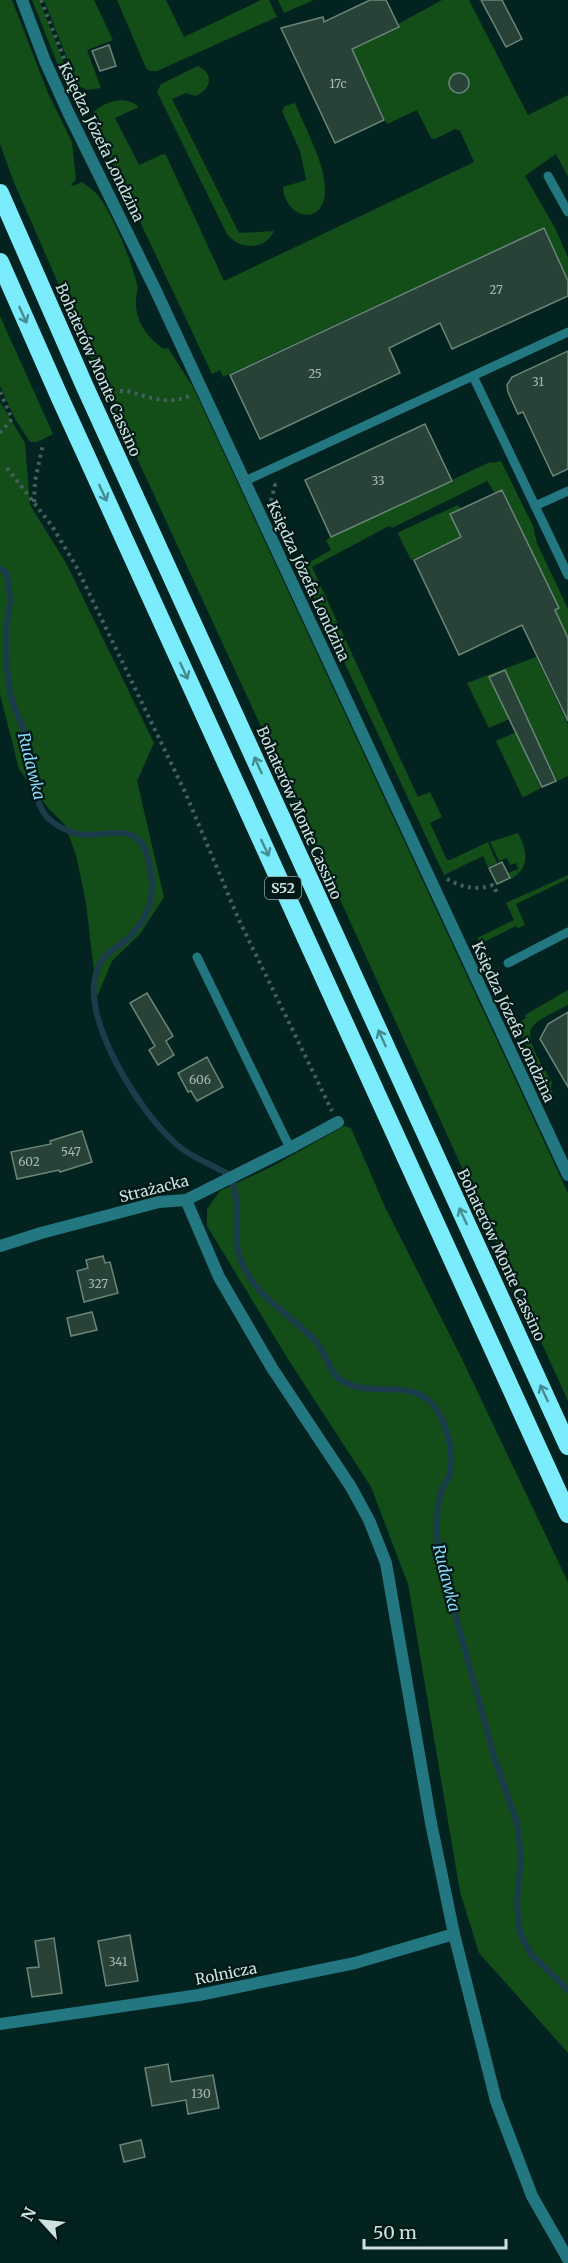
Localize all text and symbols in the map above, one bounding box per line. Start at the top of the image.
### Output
street label: Księdza Józefa Londzina [55,59,148,225]
house number: 17c [329,76,347,91]
street label: Bohaterów Monte Cassino [52,280,145,460]
house number: 27 [489,282,503,297]
one-way arrow [18,306,30,324]
house number: 25 [308,366,322,381]
house number: 31 [532,374,544,389]
house number: 33 [371,473,385,488]
one-way arrow [98,484,109,502]
street label: Księdza Józefa Londzina [263,497,354,664]
one-way arrow [179,661,190,679]
street label: Bohaterów Monte Cassino [253,723,346,903]
water label: Rudawka [14,730,50,802]
one-way arrow [251,757,263,775]
one-way arrow [259,839,271,857]
road number: S52 [265,877,301,899]
street label: Księdza Józefa Londzina [468,938,559,1105]
one-way arrow [376,1030,387,1048]
house number: 606 [189,1072,211,1087]
house number: 547 [61,1144,81,1159]
house number: 602 [18,1154,40,1169]
street label: Bohaterów Monte Cassino [453,1166,550,1344]
street label: Strażacka [117,1171,191,1206]
one-way arrow [456,1207,468,1225]
house number: 327 [88,1276,108,1291]
one-way arrow [537,1385,549,1403]
water label: Rudawka [429,1542,465,1614]
house number: 341 [109,1954,128,1969]
street label: Rolnicza [193,1958,258,1989]
house number: 130 [191,2086,211,2101]
north arrow [12,2191,72,2251]
text: N [17,2204,41,2224]
scale bar [364,2212,506,2250]
text: 50 m [373,2221,417,2244]

